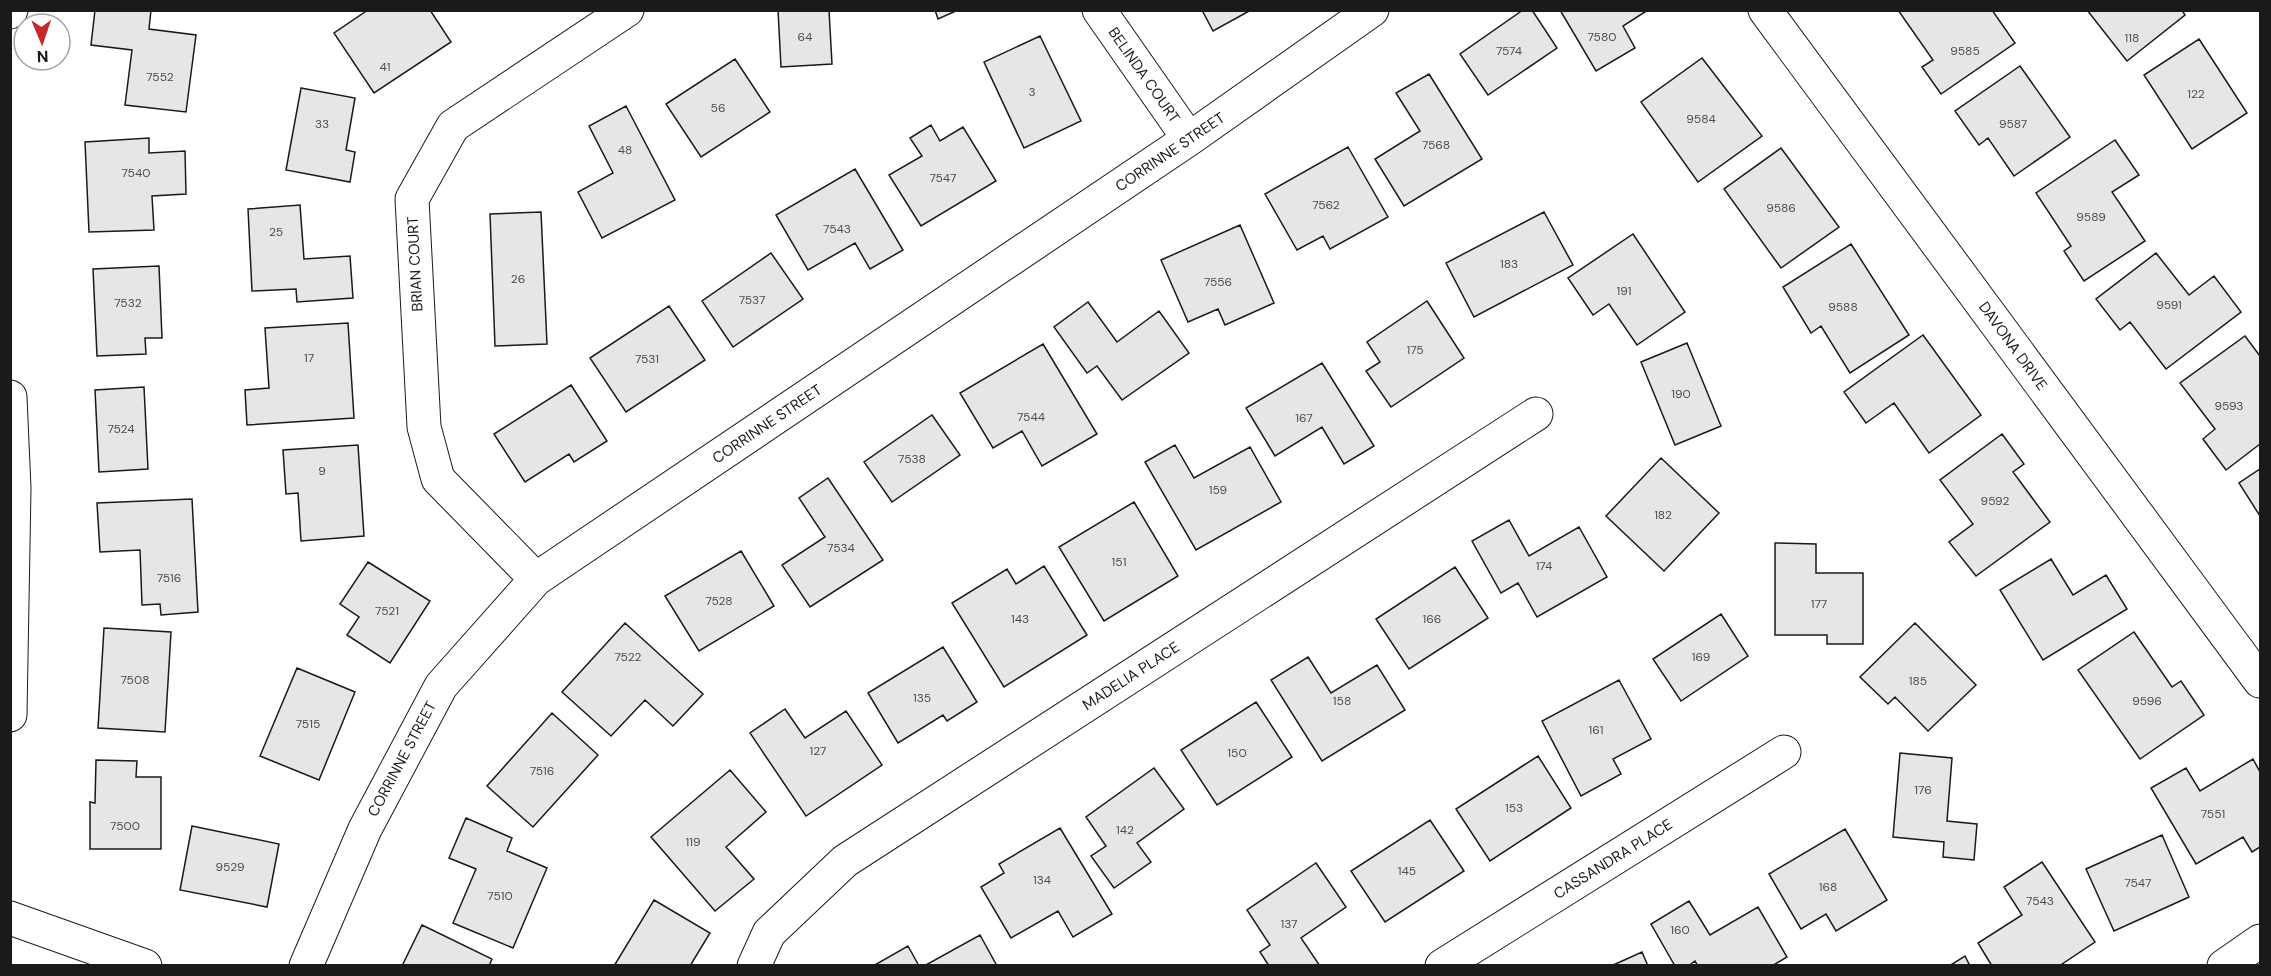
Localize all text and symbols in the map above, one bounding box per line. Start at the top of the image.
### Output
north arrow [12,12,72,72]
street label: BELINDA COURT [1104,23,1184,127]
house number: 64 [798,29,812,45]
house number: 7580 [1588,29,1616,45]
house number: 118 [2125,30,2139,46]
house number: 7574 [1496,43,1522,59]
house number: 9585 [1950,43,1980,59]
text: N [36,46,49,67]
house number: 41 [379,59,391,75]
house number: 7552 [146,69,174,85]
house number: 3 [1028,84,1036,100]
house number: 122 [2187,86,2205,102]
house number: 56 [711,100,725,116]
street label: CORRINNE STREET [1111,108,1229,196]
house number: 9584 [1686,111,1716,127]
house number: 33 [315,116,329,132]
house number: 9587 [1999,116,2027,132]
house number: 7568 [1422,137,1450,153]
house number: 48 [618,142,632,158]
house number: 7540 [122,165,150,181]
house number: 7547 [929,170,957,186]
house number: 7562 [1312,197,1340,213]
house number: 9586 [1766,200,1796,216]
house number: 9589 [2076,209,2106,225]
street label: BRIAN COURT [403,216,427,312]
house number: 7543 [823,221,851,237]
house number: 25 [269,224,283,240]
house number: 183 [1500,256,1518,272]
house number: 26 [511,271,525,287]
house number: 7556 [1204,274,1232,290]
house number: 191 [1617,283,1631,299]
house number: 7537 [739,292,765,308]
house number: 7532 [114,295,142,311]
house number: 9591 [2156,297,2182,313]
street label: DAVONA DRIVE [1974,298,2052,394]
house number: 9588 [1828,299,1858,315]
house number: 175 [1406,342,1424,358]
house number: 17 [304,350,314,366]
house number: 7531 [635,351,659,367]
street label: CORRINNE STREET [708,380,826,468]
house number: 190 [1671,386,1691,402]
house number: 9593 [2215,398,2243,414]
house number: 7544 [1017,409,1045,425]
house number: 167 [1295,410,1313,426]
house number: 7524 [107,421,135,437]
house number: 7538 [898,451,926,467]
house number: 9 [318,463,326,479]
house number: 159 [1209,482,1227,498]
house number: 9592 [1981,493,2009,509]
house number: 182 [1654,507,1672,523]
house number: 7534 [827,540,855,556]
house number: 151 [1112,554,1126,570]
house number: 174 [1536,558,1552,574]
house number: 7516 [157,570,181,586]
house number: 7528 [705,593,733,609]
house number: 177 [1811,596,1827,612]
house number: 7521 [375,603,399,619]
house number: 143 [1011,611,1029,627]
house number: 166 [1423,611,1441,627]
street label: MADELIA PLACE [1079,637,1183,715]
house number: 7522 [614,649,642,665]
house number: 169 [1692,649,1710,665]
house number: 7508 [121,672,149,688]
house number: 185 [1909,673,1927,689]
house number: 135 [913,690,931,706]
house number: 158 [1333,693,1351,709]
house number: 9596 [2132,693,2162,709]
street label: CORRINNE STREET [363,698,441,820]
house number: 7515 [296,716,320,732]
house number: 161 [1588,722,1604,738]
house number: 127 [810,743,826,759]
house number: 150 [1227,745,1247,761]
house number: 7516 [530,763,554,779]
house number: 176 [1914,782,1932,798]
house number: 153 [1505,800,1523,816]
house number: 7551 [2201,806,2225,822]
street label: CASSANDRA PLACE [1550,814,1676,904]
house number: 7500 [110,818,140,834]
house number: 142 [1116,822,1134,838]
house number: 119 [685,834,701,850]
house number: 9529 [216,859,244,875]
house number: 145 [1398,863,1416,879]
house number: 134 [1033,872,1051,888]
house number: 7547 [2124,875,2152,891]
house number: 168 [1819,879,1837,895]
house number: 7510 [487,888,513,904]
house number: 7543 [2026,893,2054,909]
house number: 137 [1280,916,1298,932]
house number: 160 [1670,922,1690,938]

